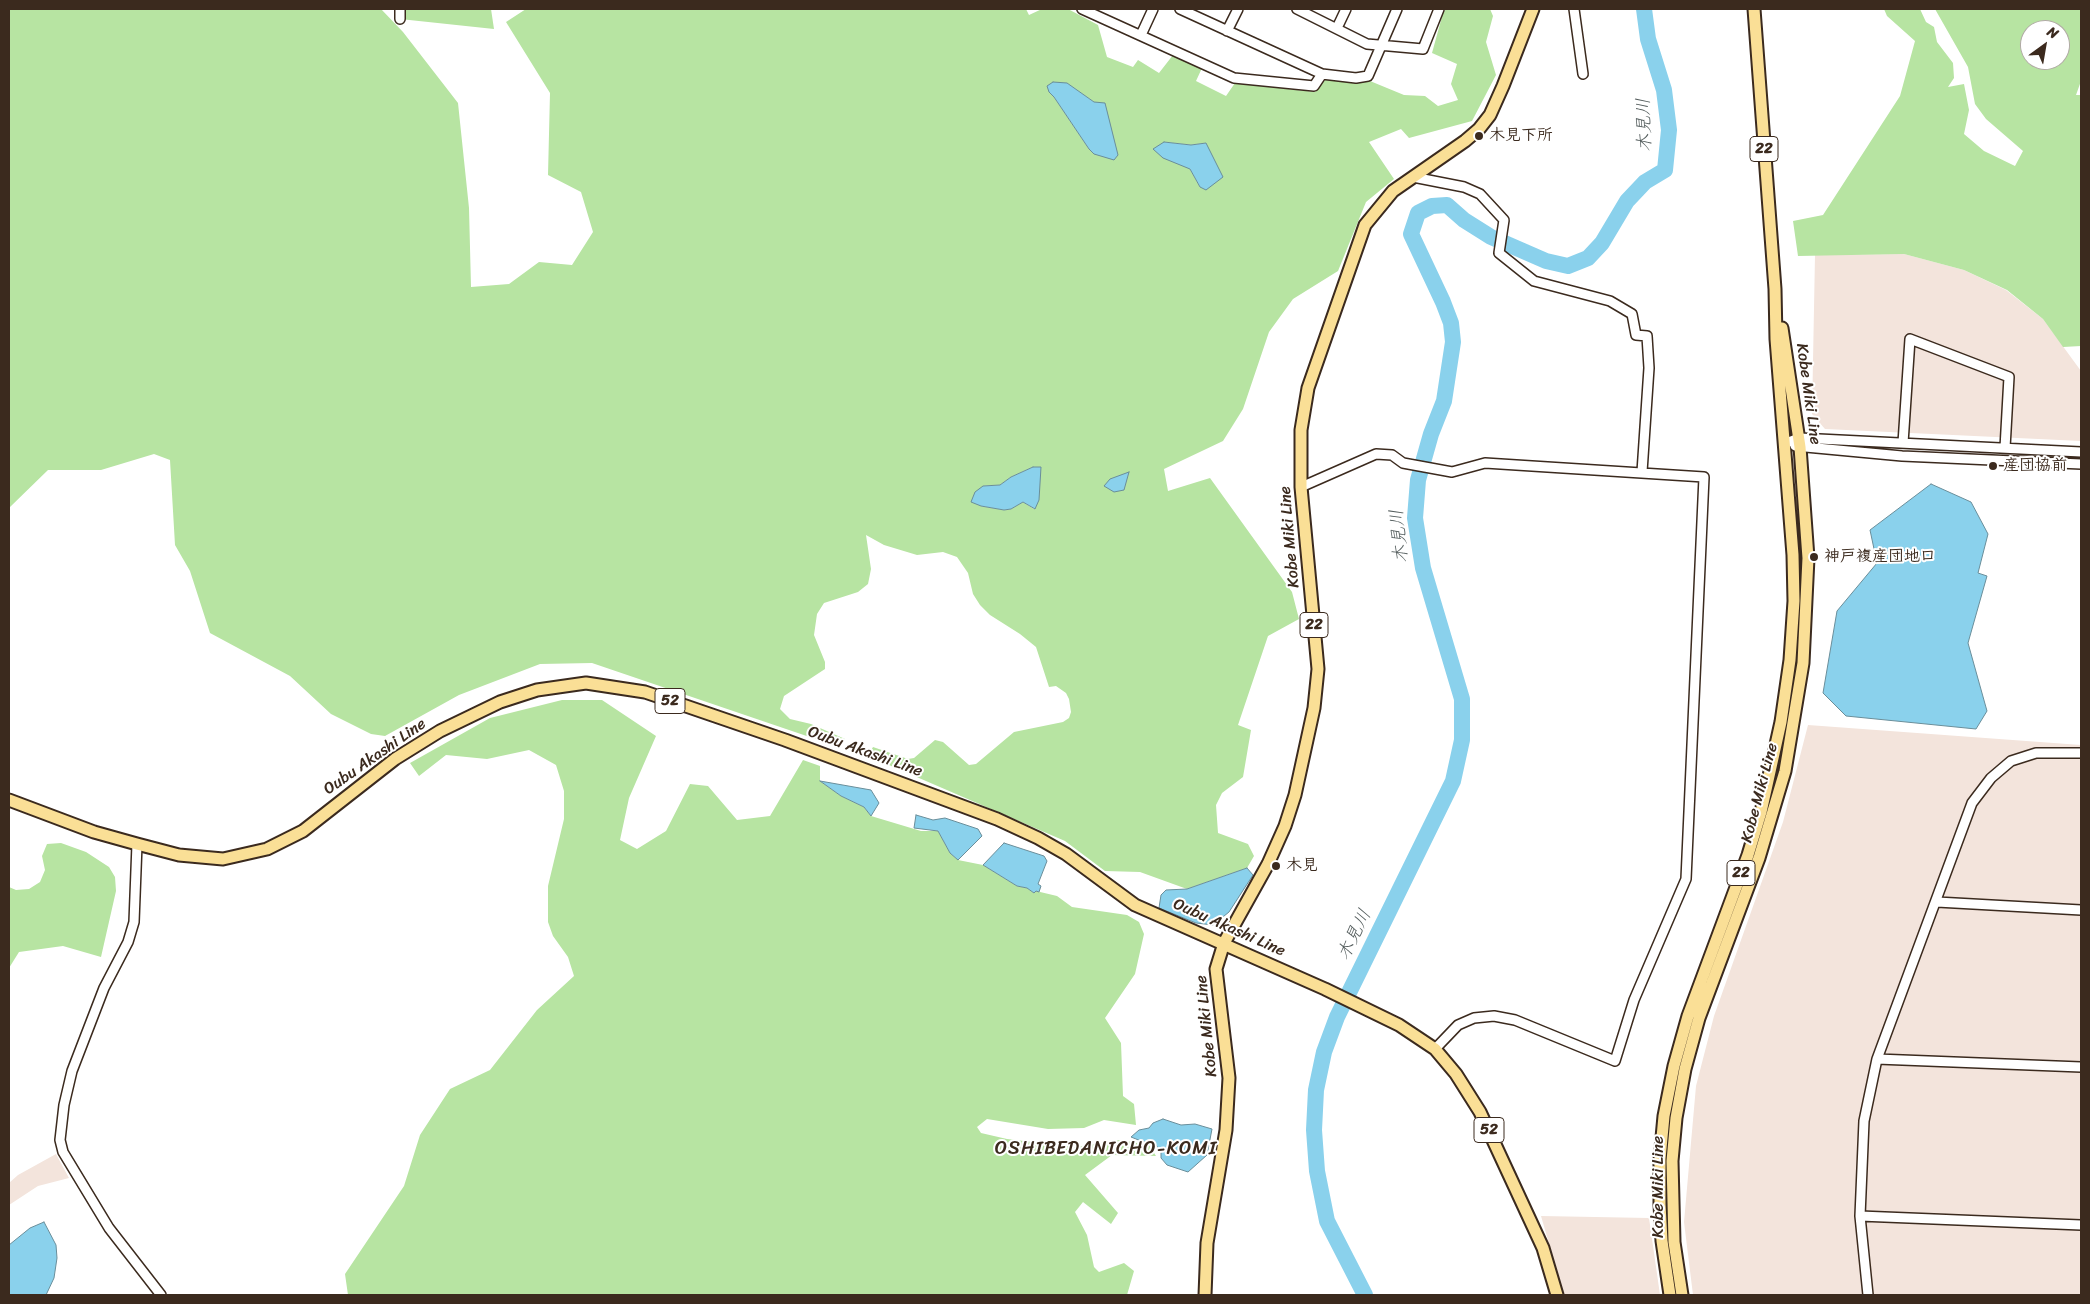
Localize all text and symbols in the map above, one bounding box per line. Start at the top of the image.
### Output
north arrow [2020,20,2070,70]
text: N [2042,20,2063,46]
water label: 木見川 [1633,98,1657,152]
place label: 木見下所 [1489,126,1553,146]
marker: 木見下所 [1473,130,1485,142]
road number: 22 [1750,136,1778,162]
street label: Kobe Miki Line [1791,342,1825,446]
place label: 産団協前 [2003,456,2067,476]
marker: 産団協前 [1987,460,1999,472]
street label: Kobe Miki Line [1276,485,1304,589]
water label: 木見川 [1386,508,1414,564]
place label: 神戸複産団地口 [1824,547,1936,567]
marker: 神戸複産団地口 [1808,551,1820,563]
road number: 22 [1300,612,1328,638]
road number: 52 [655,688,685,714]
street label: Oubu Akashi Line [320,715,430,799]
street label: Oubu Akashi Line [805,722,925,782]
street label: Kobe Miki Line [1737,741,1783,845]
place label: 木見 [1286,856,1318,876]
marker: 木見 [1270,860,1282,872]
road number: 22 [1727,860,1755,886]
street label: Oubu Akashi Line [1170,895,1288,961]
water label: 木見川 [1333,906,1377,964]
street label: Kobe Miki Line [1192,974,1222,1078]
road number: 52 [1474,1118,1504,1142]
street label: Kobe Miki Line [1649,1136,1669,1238]
district label: OSHIBEDANICHO-KOMI [995,1138,1217,1160]

